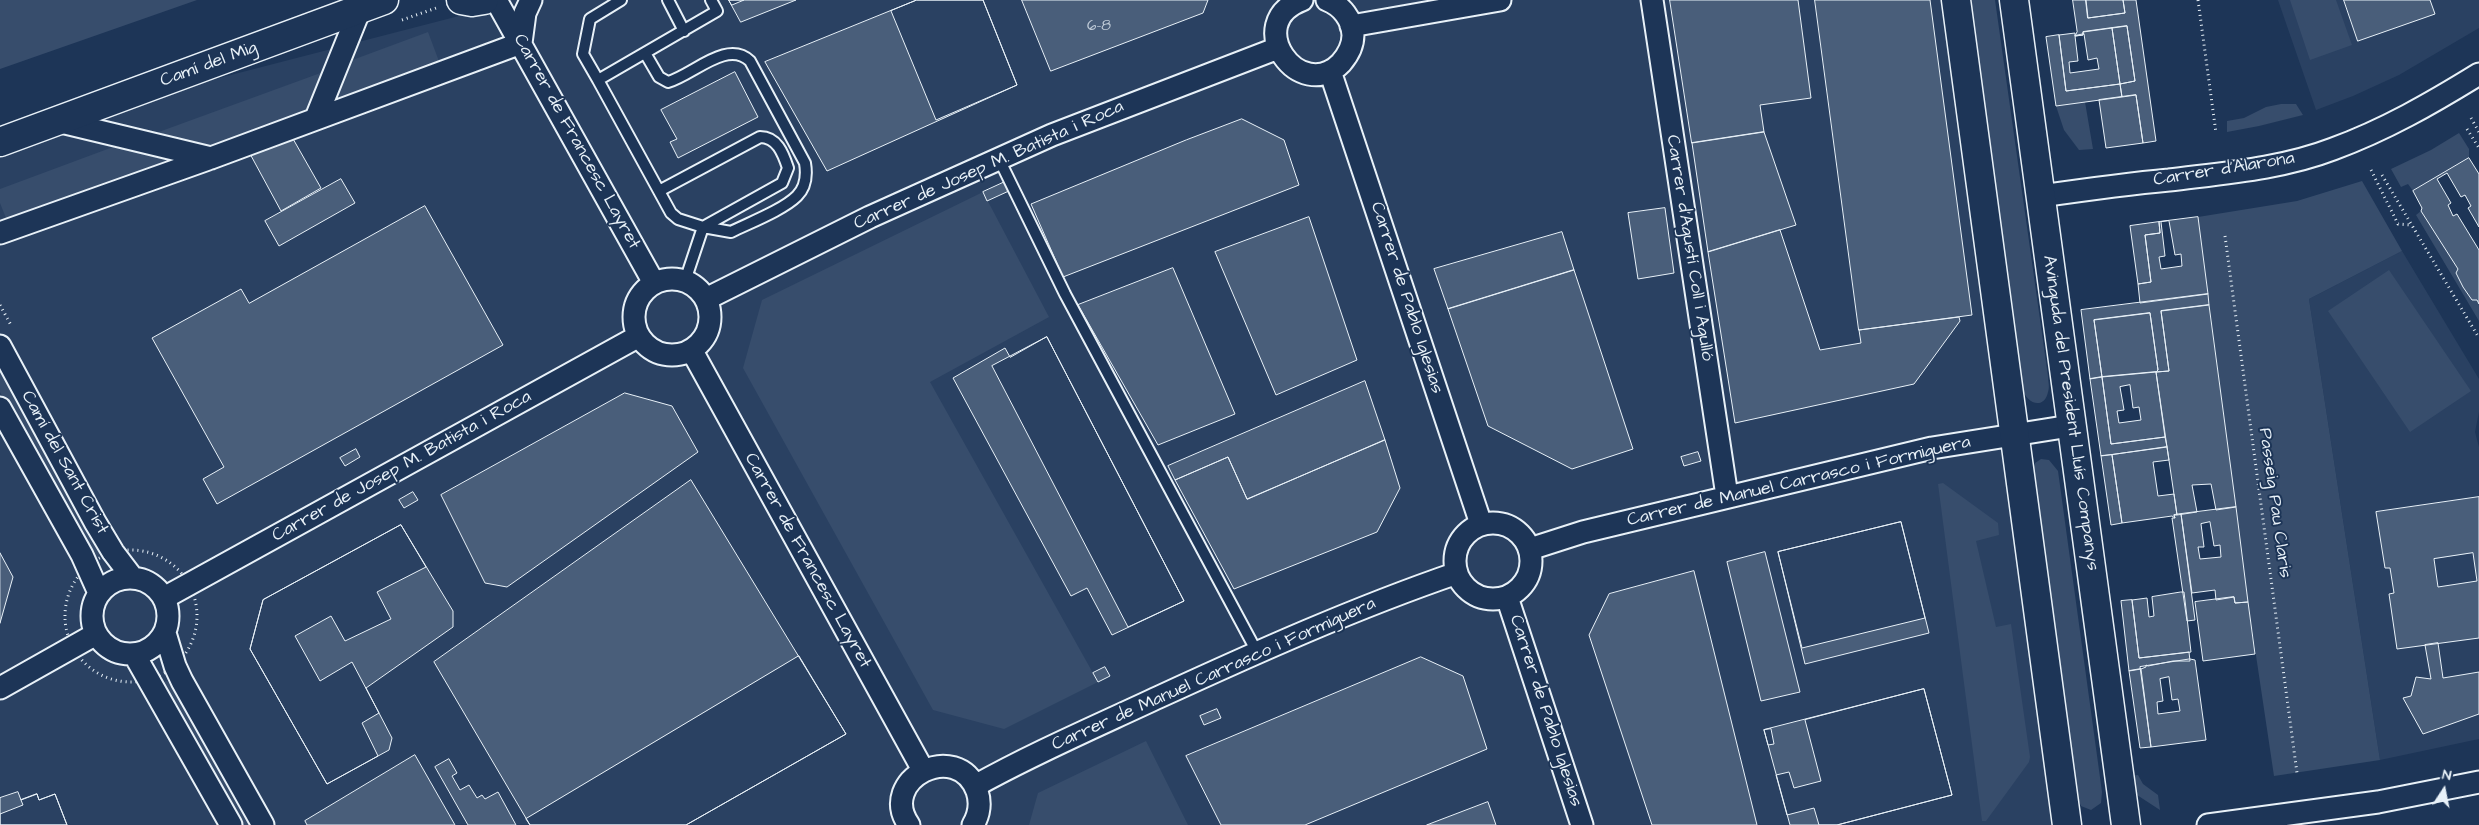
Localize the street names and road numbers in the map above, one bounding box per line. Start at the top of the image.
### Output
street label: Carrer de Francesc Layret [508,31,644,253]
street label: Camí del Mig [158,37,260,93]
street label: Carrer de Josep M. Batista i Roca [851,97,1127,235]
street label: Carrer d'Agustí Coll i Agulló [1660,134,1718,362]
street label: Carrer d'Alarona [2152,148,2296,192]
street label: Carrer de Pablo Iglesias [1365,199,1447,397]
street label: Avinguda del President Lluís Companys [2037,254,2103,572]
street label: Carrer de Josep M. Batista i Roca [269,386,535,548]
street label: Camí del Sant Crist [16,387,112,539]
street label: Passeig Pau Claris [2253,427,2295,579]
street label: Carrer de Manuel Carrasco i Formiguera [1625,432,1973,532]
street label: Carrer de Francesc Layret [739,450,875,672]
street label: Carrer de Manuel Carrasco i Formiguera [1049,594,1379,756]
street label: Carrer de Pablo Iglesias [1504,612,1586,810]

